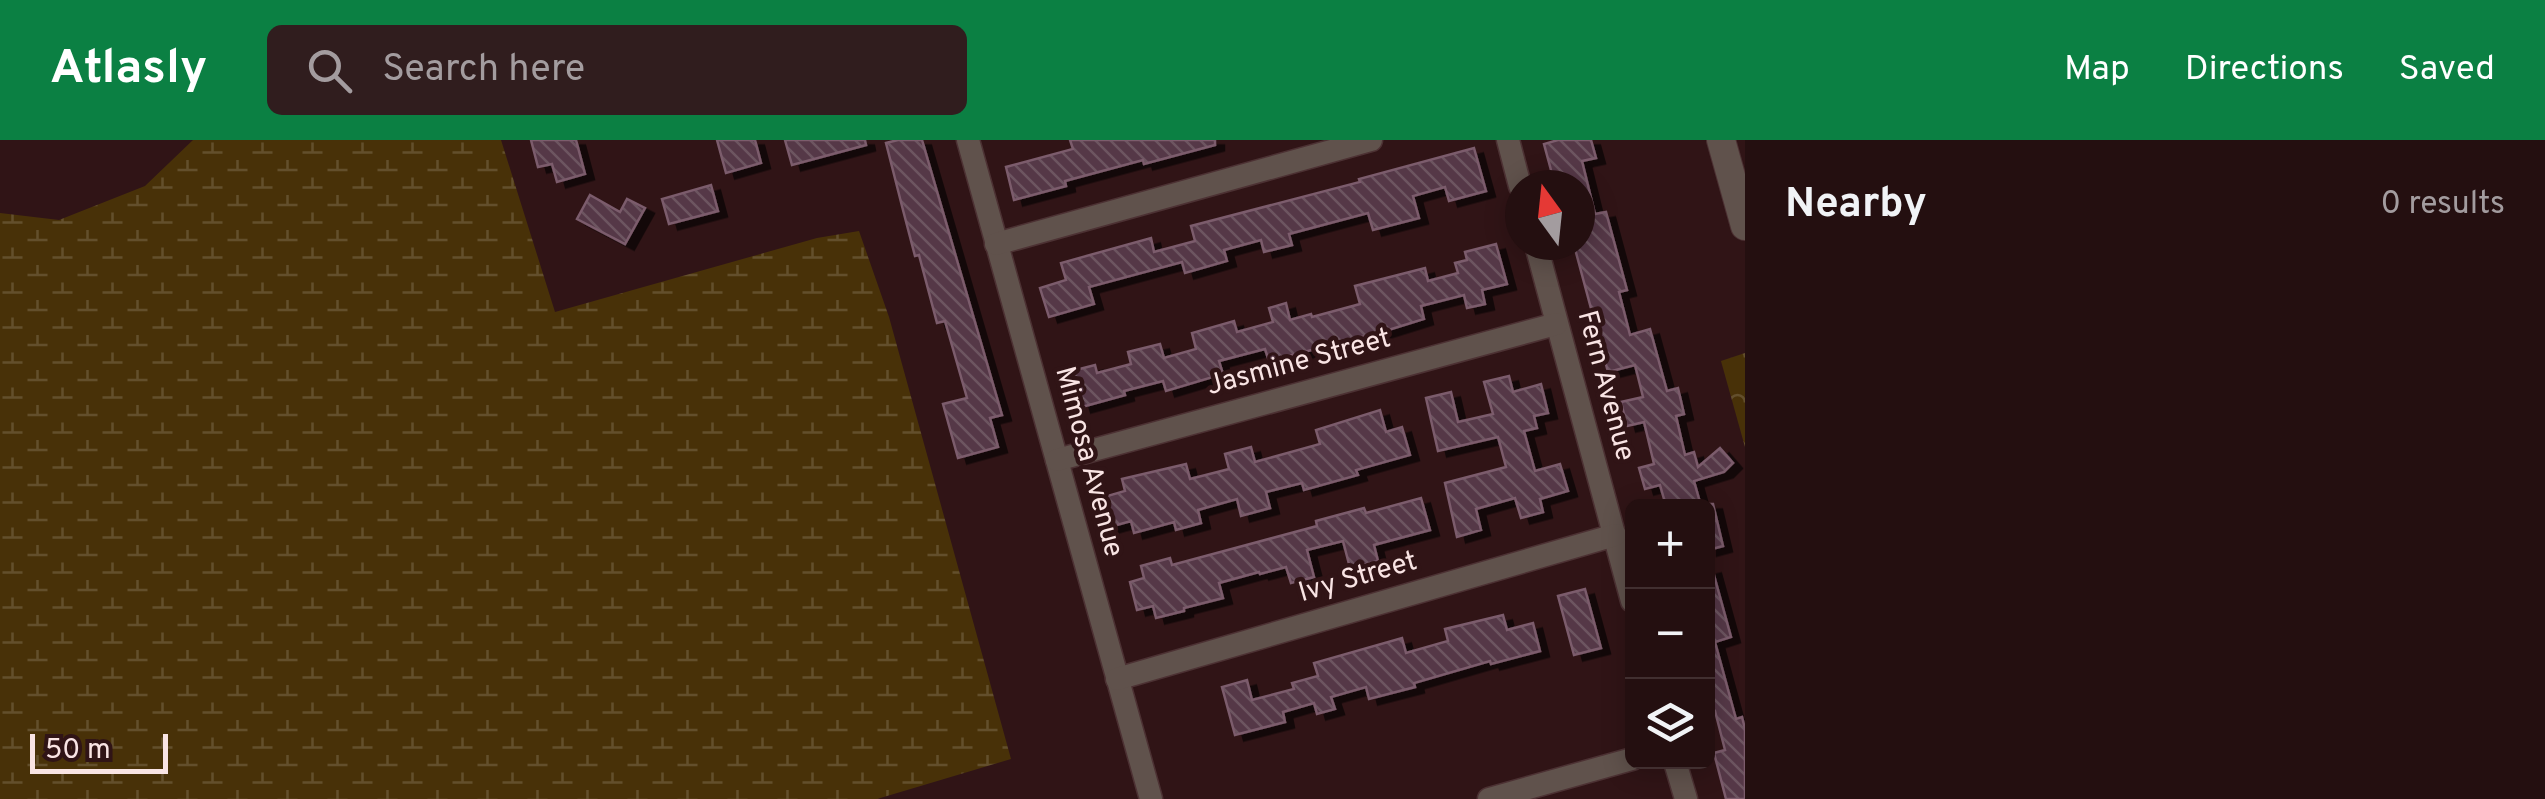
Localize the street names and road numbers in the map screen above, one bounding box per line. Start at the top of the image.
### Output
street label: Fern Avenue [1568,307,1642,465]
street label: Jasmine Street [1203,321,1395,405]
street label: Mimosa Avenue [1045,363,1131,561]
street label: Ivy Street [1295,544,1421,612]

